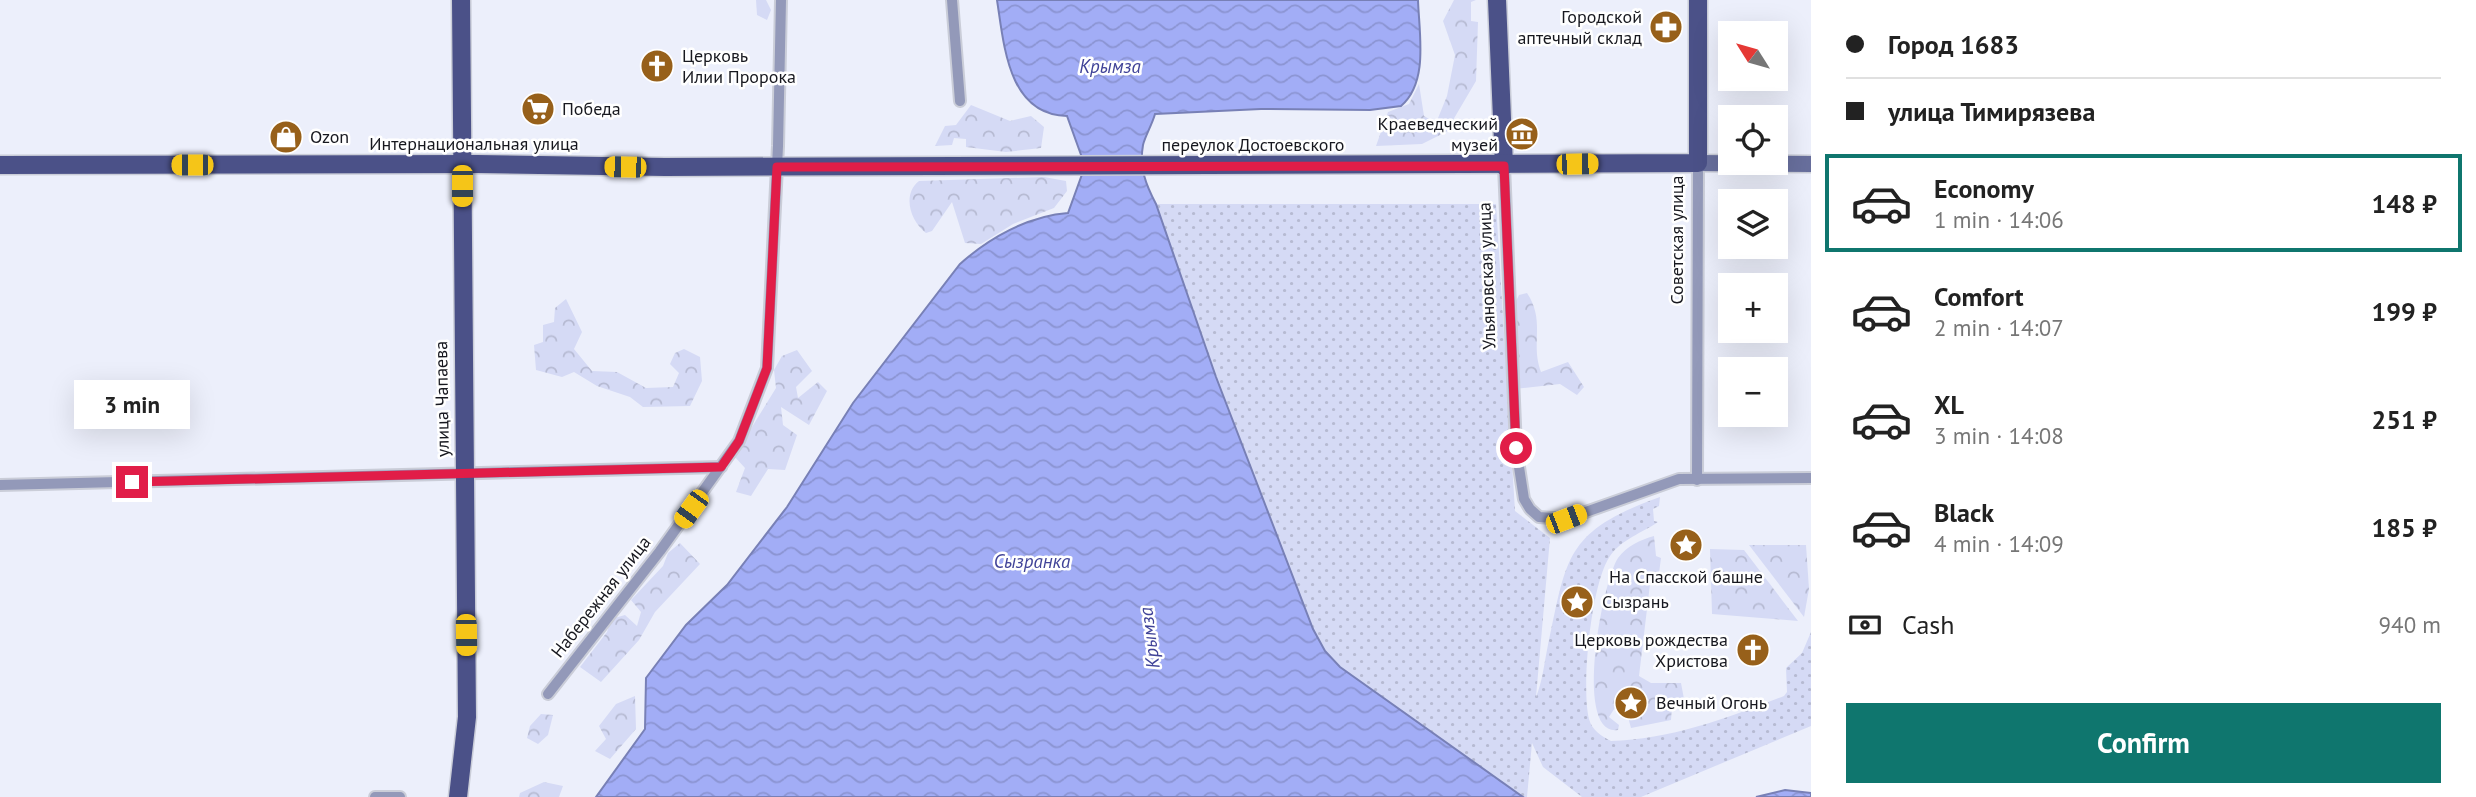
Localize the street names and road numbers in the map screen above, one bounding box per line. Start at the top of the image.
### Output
street label: Интернациональная улица [369,132,579,155]
street label: переулок Достоевского [1161,133,1345,156]
street label: Советская улица [1665,175,1688,305]
street label: Ульяновская улица [1472,202,1501,350]
street label: улица Чапаева [429,341,454,457]
street label: Набережная улица [546,531,655,662]

